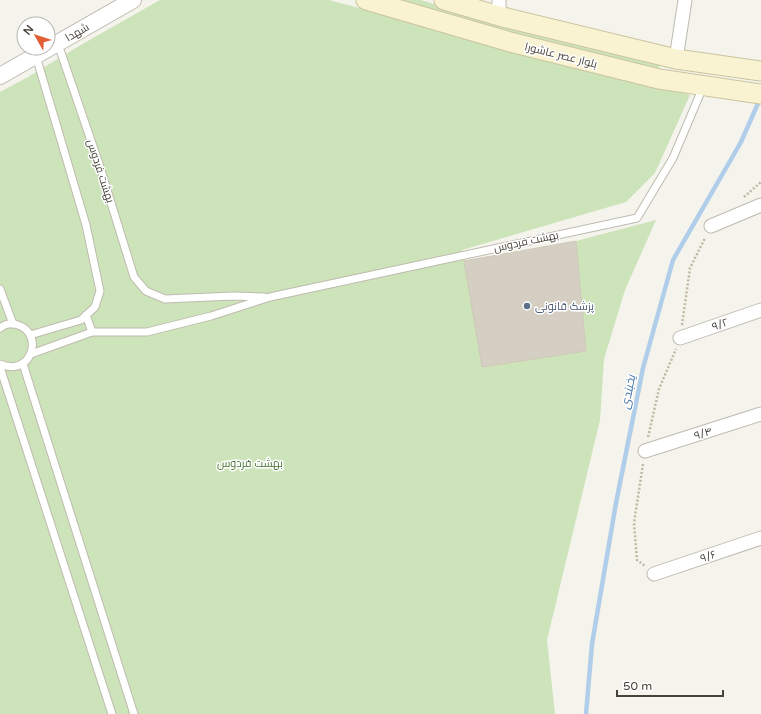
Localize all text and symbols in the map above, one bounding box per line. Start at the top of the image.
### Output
north arrow [16,16,56,56]
street label: شهدا [63,21,91,44]
text: N [21,22,36,38]
street label: بلوار عصر عاشورا [523,40,598,71]
street label: بهشت فردوس [84,138,117,205]
street label: بهشت فردوس [492,228,560,255]
place label: پزشک قانونی [535,300,594,313]
marker: پزشک قانونی [522,301,532,311]
street label: ۹/۲ [710,316,730,333]
water label: یخبندی [618,373,638,410]
street label: ۹/۴ [693,425,714,442]
park label: بهشت فردوس [217,457,283,470]
street label: ۹/۶ [699,548,718,565]
scale bar [617,672,723,698]
text: 50 m [623,679,652,693]

